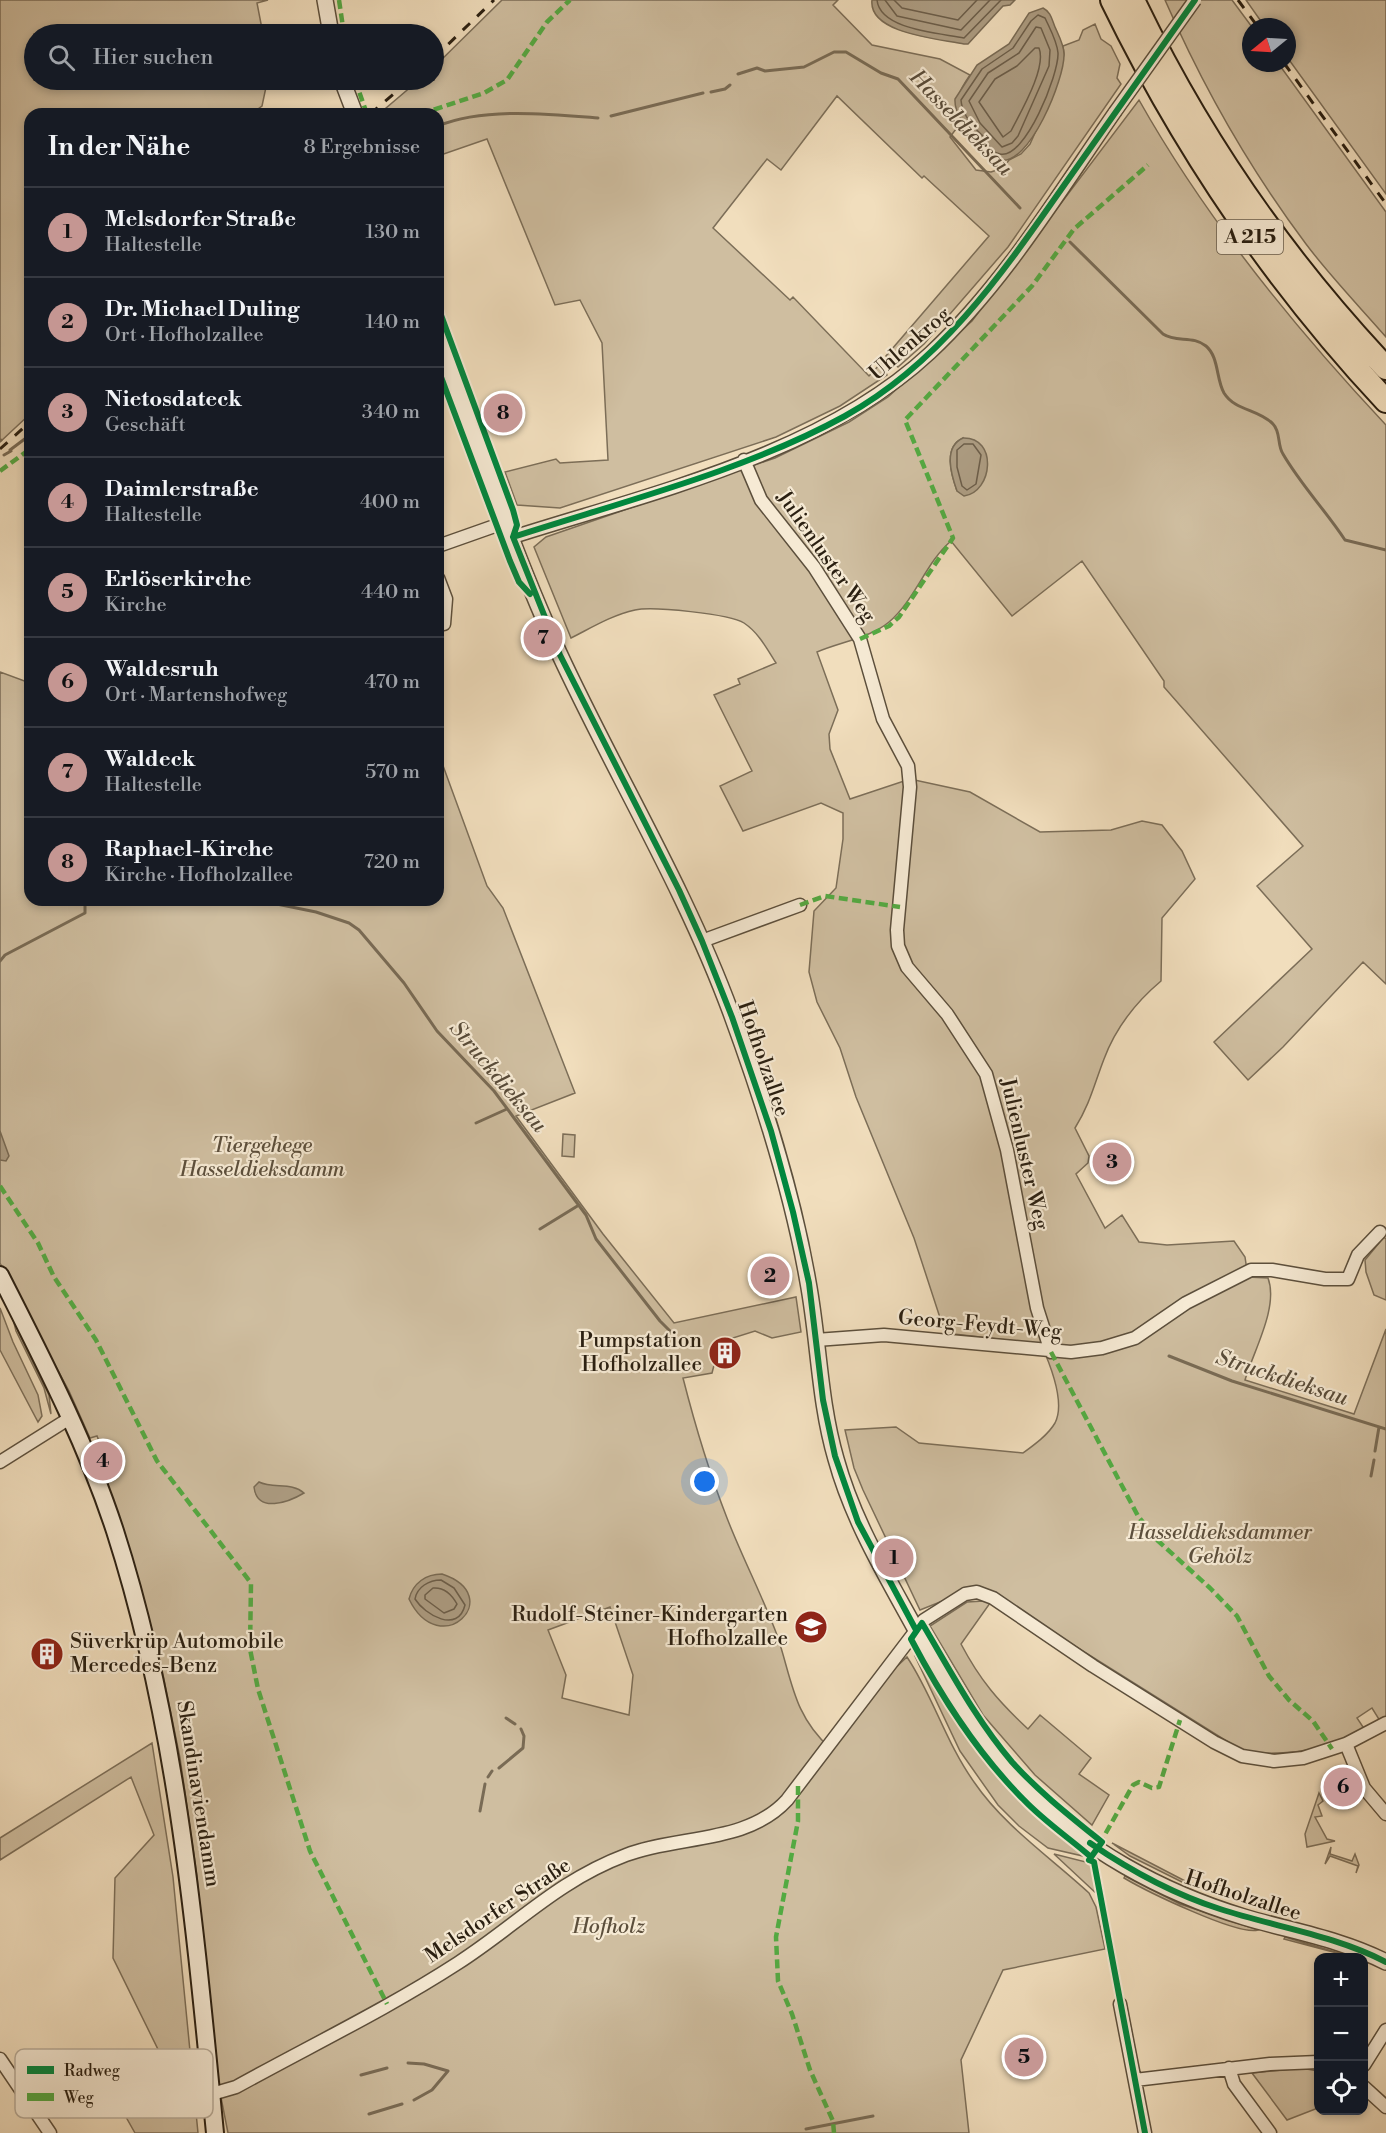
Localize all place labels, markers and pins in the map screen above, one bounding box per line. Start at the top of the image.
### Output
pin: 8 [484,390,522,436]
pin: 7 [524,616,562,660]
pin: 3 [1092,1140,1132,1184]
pin: 2 [750,1254,790,1298]
place label: Pumpstation Hofholzallee [579,1328,702,1378]
building icon: Pumpstation Hofholzallee [707,1335,743,1371]
pin: 4 [84,1438,122,1484]
pin: 1 [874,1536,914,1580]
place label: Rudolf-Steiner-Kindergarten Hofholzallee [511,1602,788,1652]
school or university icon: Rudolf-Steiner-Kindergarten Hofholzallee [793,1609,829,1645]
place label: Süverkrüp Automobile Mercedes-Benz [70,1629,284,1679]
building icon: Süverkrüp Automobile Mercedes-Benz [29,1636,65,1672]
pin: 6 [1324,1764,1362,1810]
pin: 5 [1004,2034,1044,2080]

